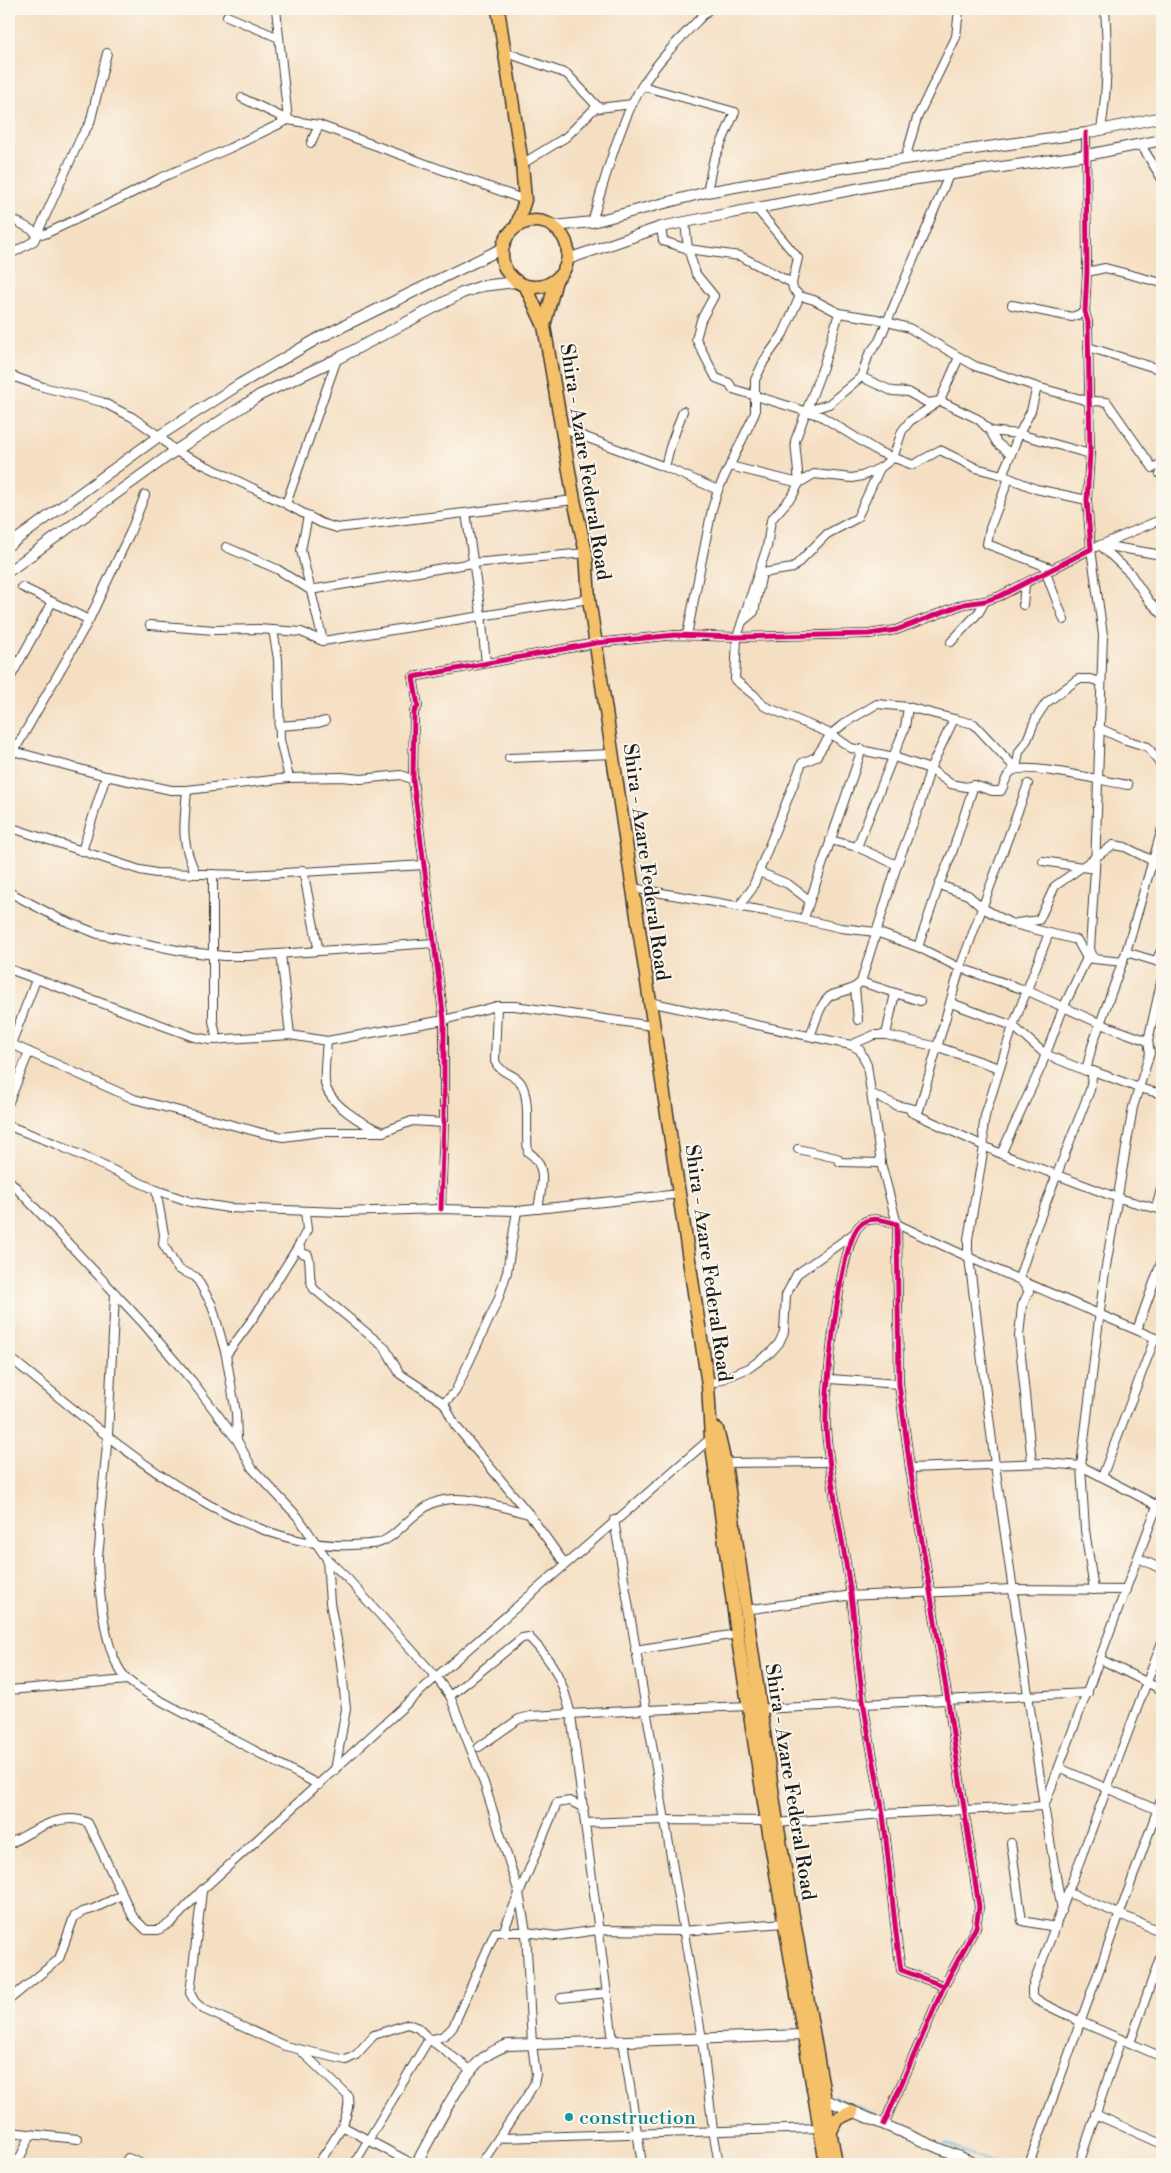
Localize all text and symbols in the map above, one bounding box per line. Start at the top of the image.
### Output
street label: Shira - Azare Federal Road [553,342,616,583]
street label: Shira - Azare Federal Road [616,742,675,983]
street label: Shira - Azare Federal Road [678,1143,737,1384]
street label: Shira - Azare Federal Road [758,1662,821,1903]
place label: construction [579,2106,696,2131]
marker: construction [563,2111,575,2123]

